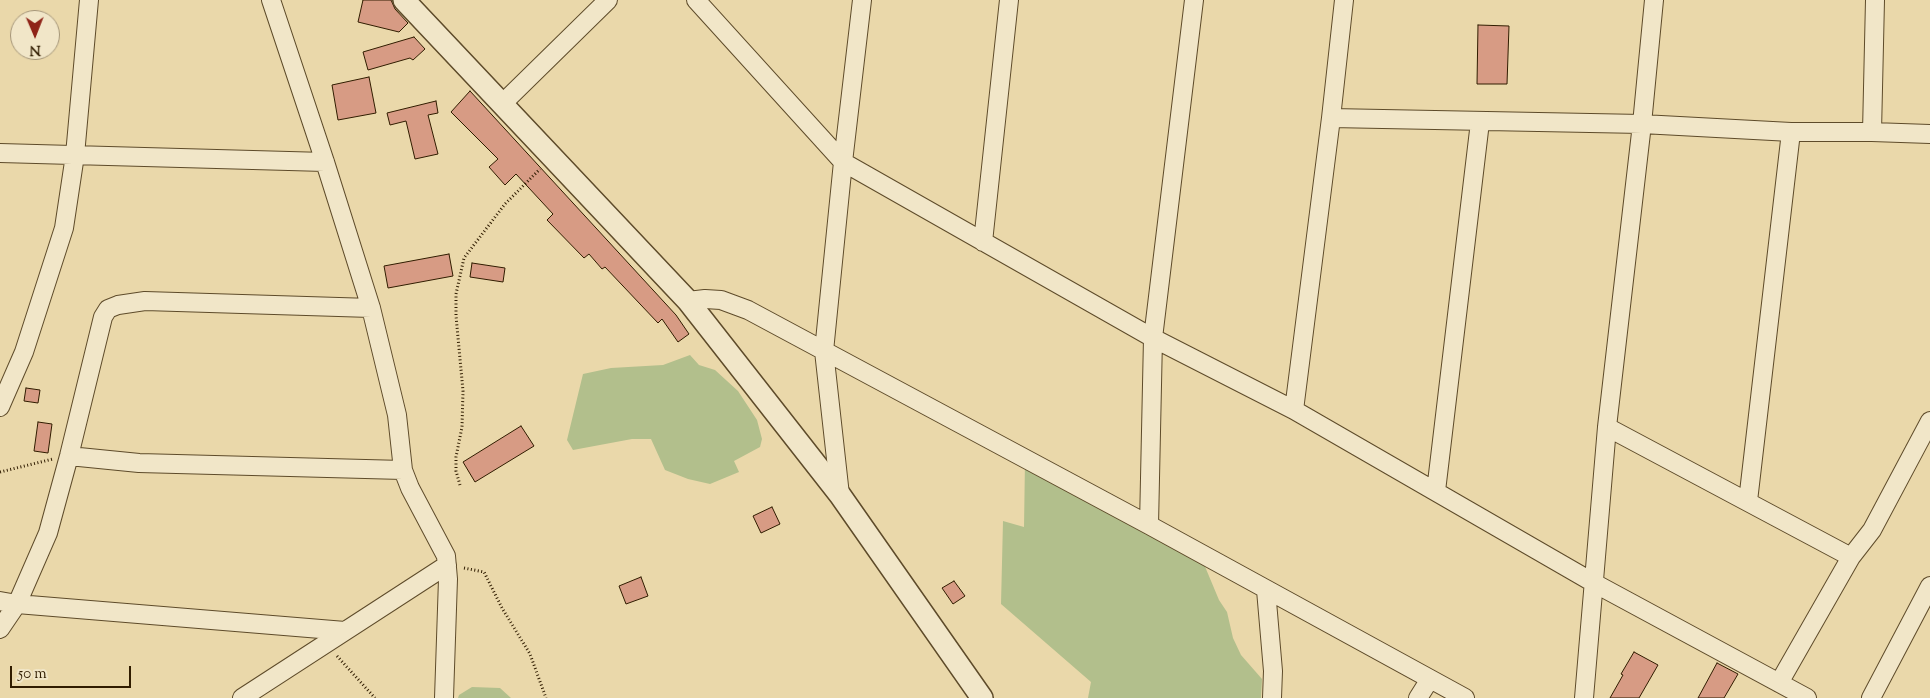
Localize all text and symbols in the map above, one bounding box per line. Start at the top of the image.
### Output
north arrow [10,10,60,60]
text: N [29,39,41,59]
scale bar [12,656,134,688]
text: 50 m [18,664,47,685]

